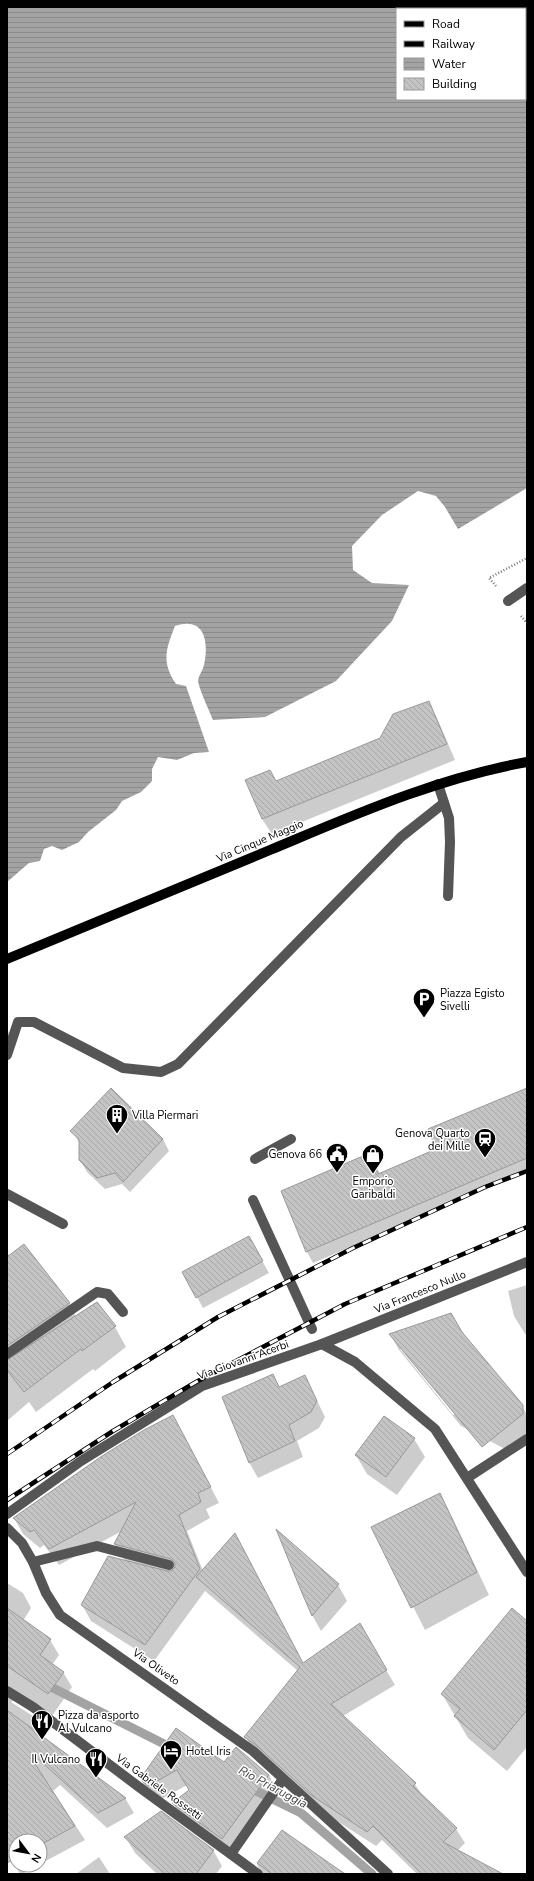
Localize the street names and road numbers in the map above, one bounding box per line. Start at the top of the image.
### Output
street label: Via Cinque Maggio [213,816,306,866]
street label: Via Francesco Nullo [371,1267,468,1318]
street label: Via Giovanni Acerbi [194,1336,291,1384]
street label: Via Oliveto [129,1645,183,1689]
street label: Via Gabriele Rossetti [112,1750,205,1823]

